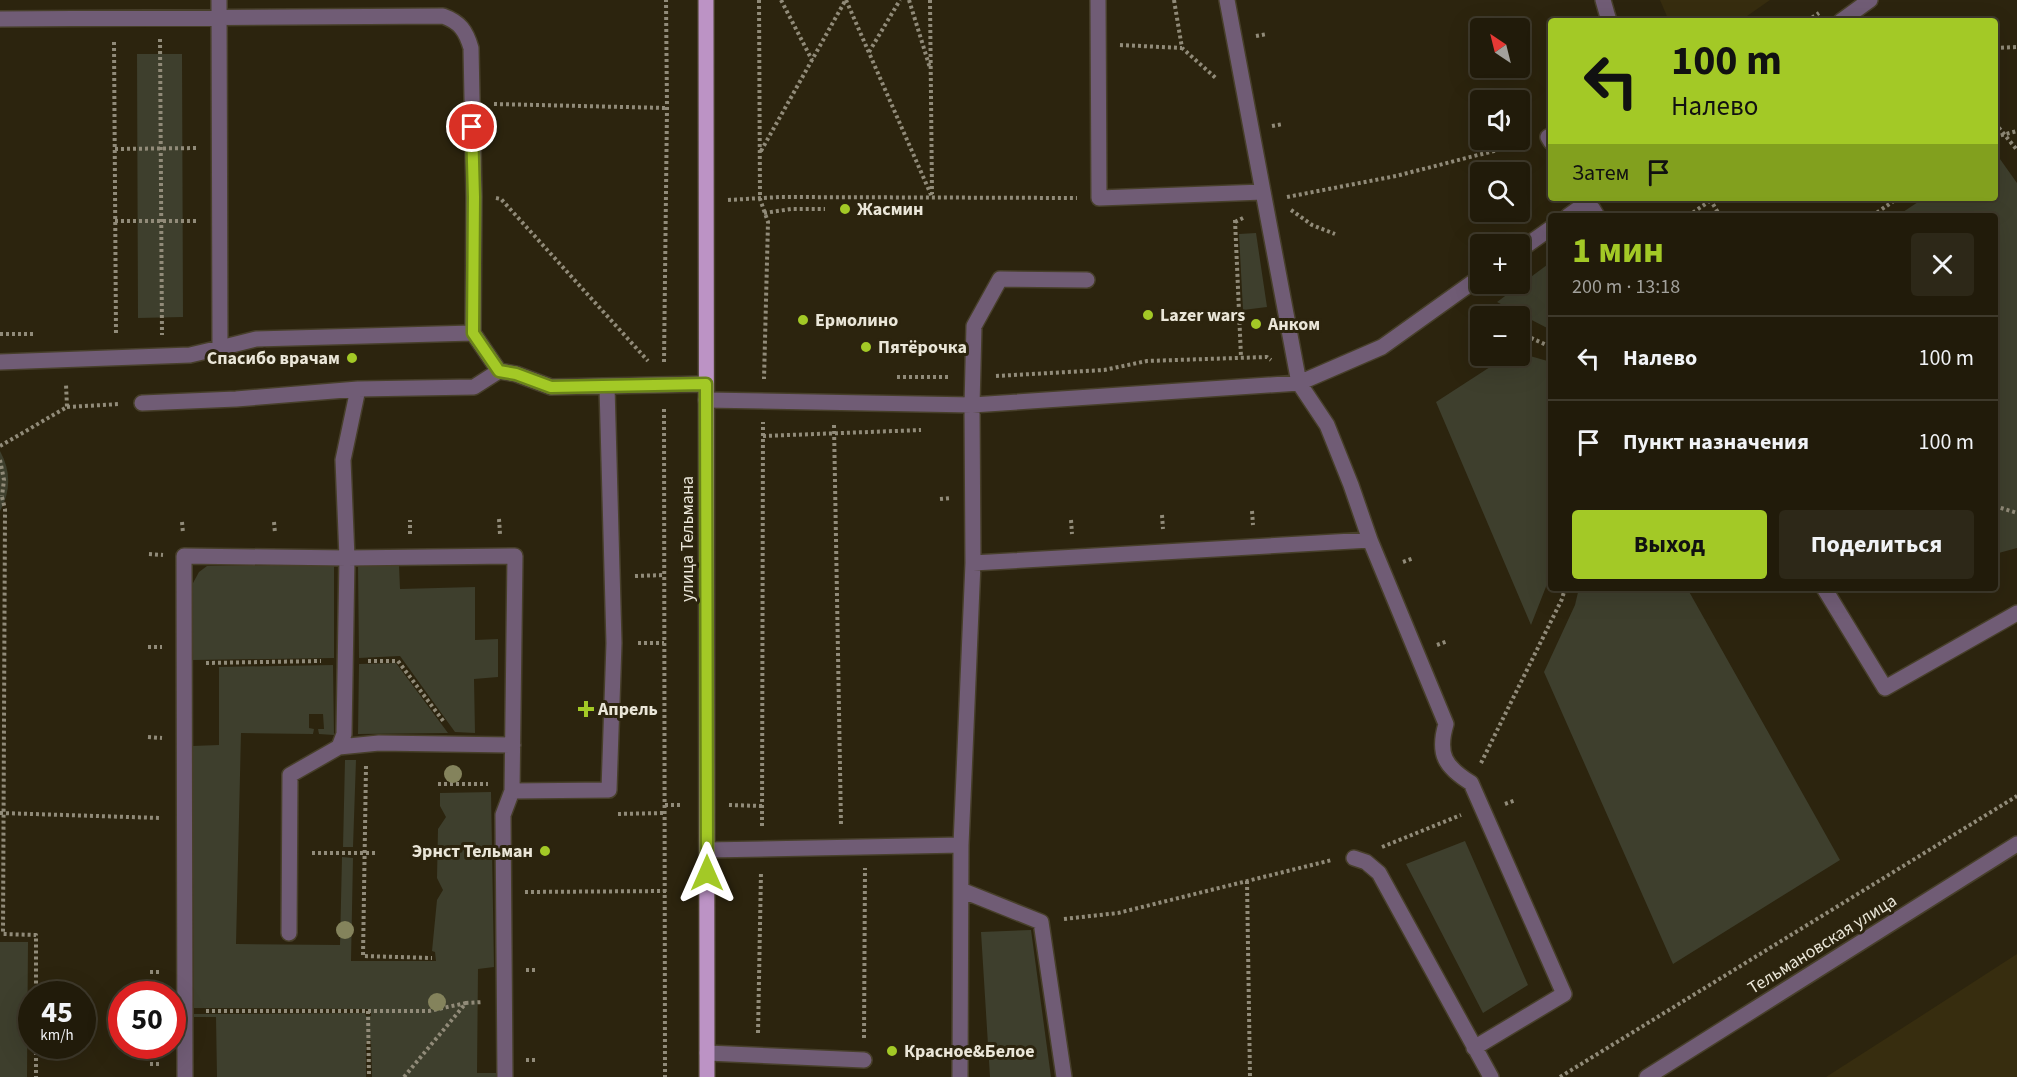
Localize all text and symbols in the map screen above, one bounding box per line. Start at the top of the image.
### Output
north arrow [1470,18,1530,78]
map controls [1470,18,1530,366]
text: 100 m [1671,31,1782,91]
icon: left [1572,42,1650,120]
text: Налево [1671,87,1758,126]
button: sound [1470,90,1530,150]
pin [446,101,497,152]
icon: arrive [455,110,488,143]
icon: arrive [1642,156,1675,189]
text: Затем [1572,157,1630,189]
button: search [1470,162,1530,222]
place label: Жасмин [857,197,924,222]
marker: Жасмин [838,202,852,216]
text: 1 мин [1572,225,1664,276]
button: close [1911,233,1974,296]
button: + [1470,234,1530,294]
text: 200 m · 13:18 [1572,273,1680,301]
place label: Lazer wars [1160,303,1245,328]
button: − [1470,306,1530,366]
place label: Ермолино [815,308,898,333]
marker: Lazer wars [1141,308,1155,322]
place label: Анком [1267,312,1320,337]
marker: Ермолино [796,313,810,327]
marker: Анком [1249,317,1263,331]
place label: Пятёрочка [878,335,967,360]
marker: Пятёрочка [859,340,873,354]
icon: left [1572,342,1605,375]
text: Налево [1623,342,1697,374]
text: 100 m [1919,342,1974,374]
place label: Спасибо врачам [207,346,340,371]
marker: Спасибо врачам [345,351,359,365]
icon: arrive [1572,426,1605,459]
text: Пункт назначения [1623,426,1809,458]
text: 100 m [1919,426,1974,458]
street label: улица Тельмана [675,476,700,602]
button: Выход [1572,510,1767,579]
button: Поделиться [1779,510,1974,579]
place label: Апрель [597,697,658,722]
marker: Апрель [579,702,593,716]
place label: Эрнст Тельман [412,839,533,864]
position arrow [675,841,739,905]
marker: Эрнст Тельман [538,844,552,858]
street label: Тельмановская улица [1743,888,1902,1000]
speed limit sign: 50 [108,981,186,1059]
text: 45 [41,991,73,1034]
text: km/h [40,1025,74,1046]
place label: Красное&Белое [904,1039,1035,1064]
marker: Красное&Белое [885,1044,899,1058]

